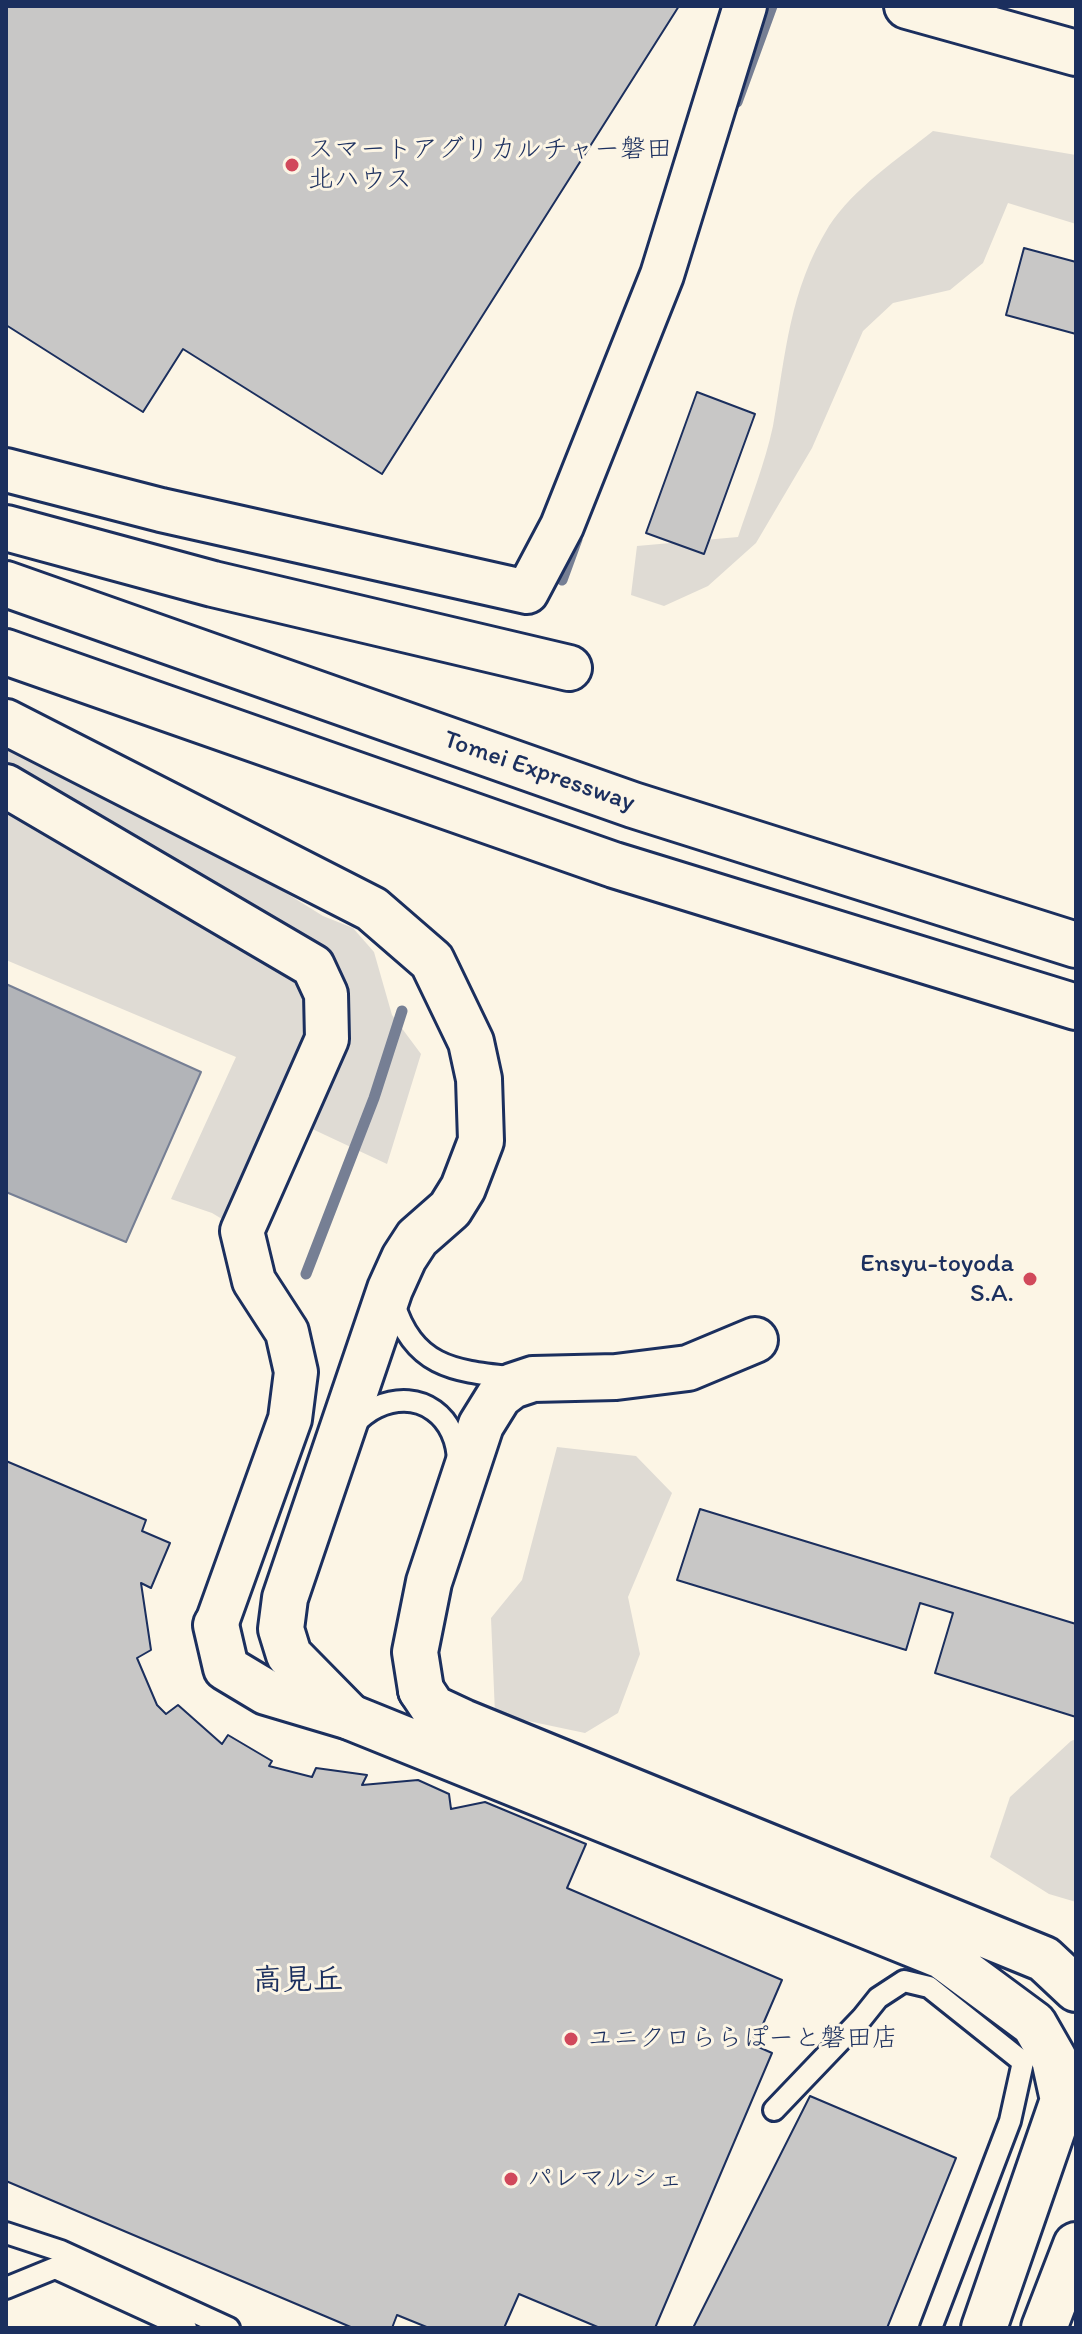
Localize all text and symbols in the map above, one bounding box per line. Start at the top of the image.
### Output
place label: スマートアグリカルチャー磐田 北ハウス [308,134,672,196]
marker: スマートアグリカルチャー磐田 北ハウス [283,156,301,174]
street label: Tomei Expressway [439,725,639,819]
place label: Ensyu-toyoda S.A. [860,1248,1014,1310]
marker: Ensyu-toyoda S.A. [1021,1270,1039,1288]
district label: 高見丘 [253,1963,343,1999]
place label: ユニクロららぽーと磐田店 [587,2023,898,2055]
marker: ユニクロららぽーと磐田店 [562,2030,580,2048]
place label: パレマルシェ [527,2163,683,2195]
marker: パレマルシェ [502,2170,520,2188]

